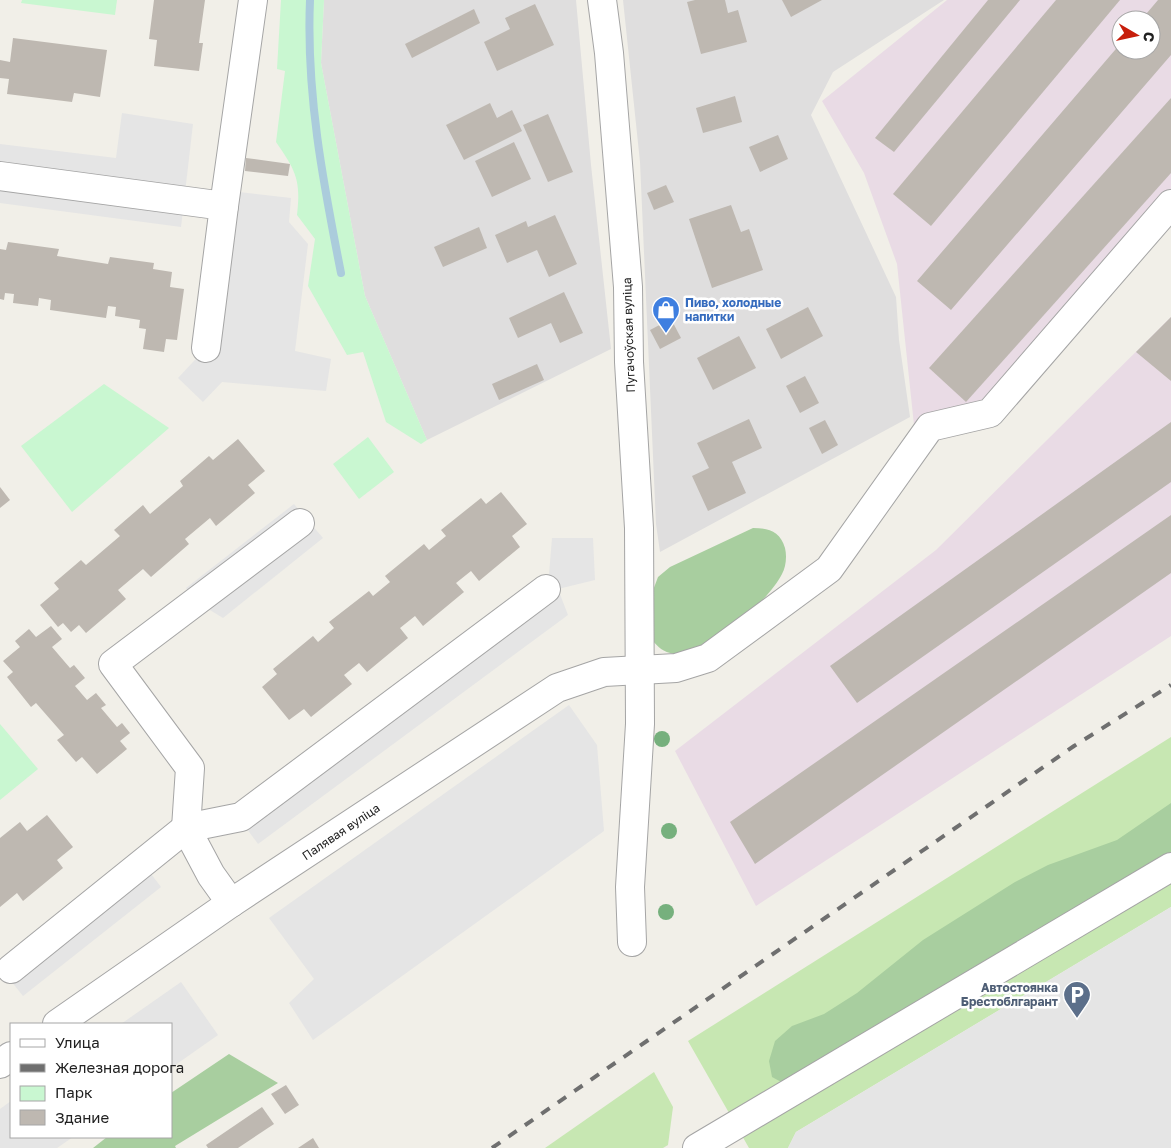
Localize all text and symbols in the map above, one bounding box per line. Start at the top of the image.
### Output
north arrow [1111,10,1161,60]
text: С [1140,31,1159,43]
street label: Пугачоўская вуліца [619,277,638,393]
shop icon: Пиво, холодные напитки [651,295,681,334]
place label: Пиво, холодные напитки [685,295,781,324]
street label: Палявая вуліца [299,800,382,863]
place label: Автостоянка Брестоблгарант [961,980,1058,1009]
parking icon: Автостоянка Брестоблгарант [1062,980,1092,1019]
legend [10,1023,172,1138]
text: Улица [55,1033,100,1051]
text: Железная дорога [55,1058,184,1076]
text: Парк [55,1083,93,1101]
text: Здание [55,1108,109,1126]

